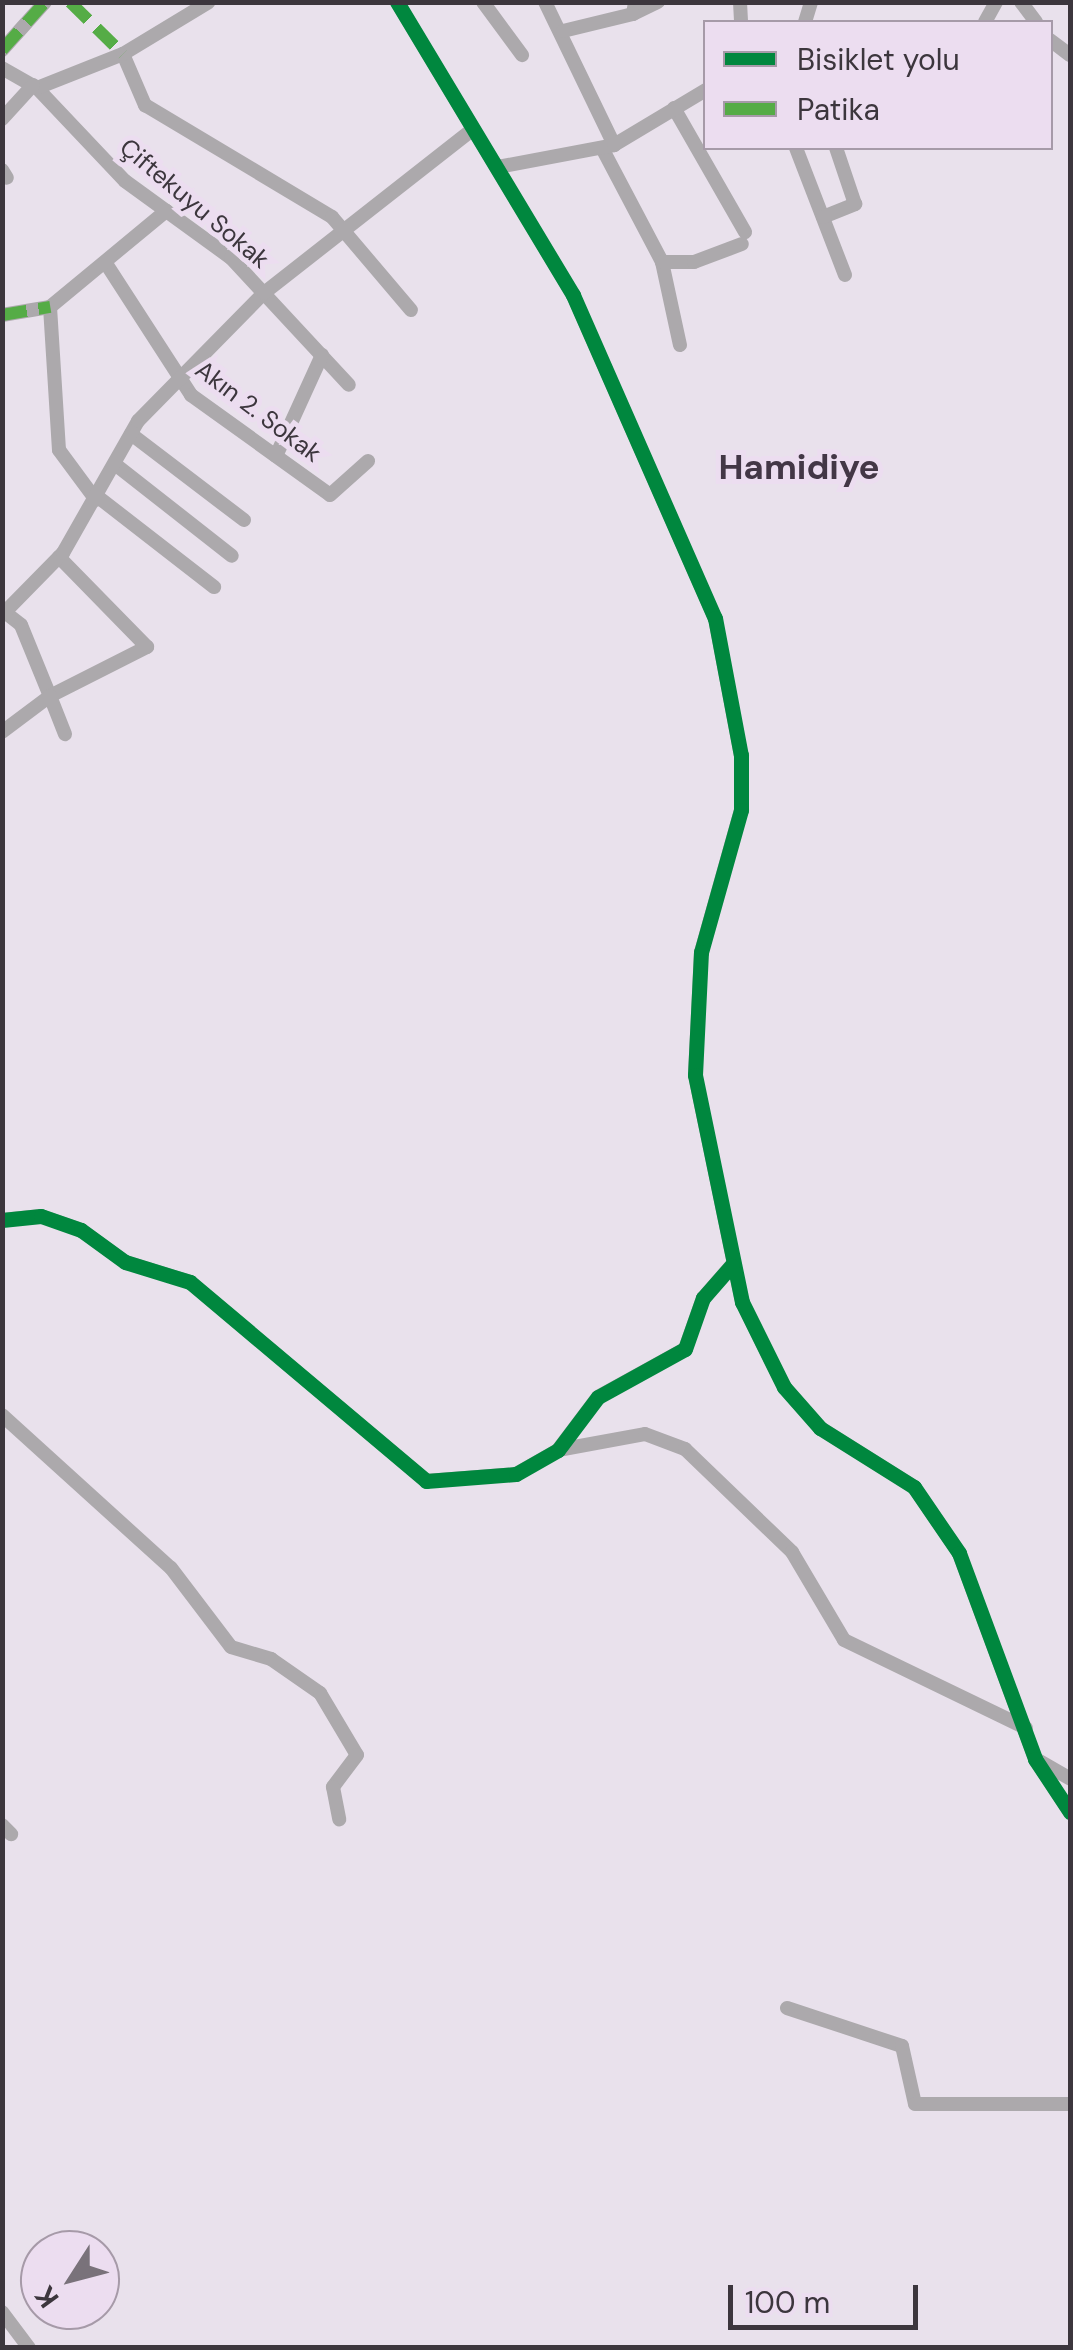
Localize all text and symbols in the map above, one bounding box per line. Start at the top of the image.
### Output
legend [703,20,1053,150]
text: Bisiklet yolu [797,40,960,79]
text: Patika [797,90,880,129]
street label: Çiftekuyu Sokak [113,133,275,275]
street label: Akın 2. Sokak [189,355,327,469]
district label: Hamidiye [718,446,880,488]
north arrow [20,2230,120,2330]
scale bar [733,2265,923,2327]
text: K [27,2278,67,2315]
text: 100 m [745,2283,830,2322]

